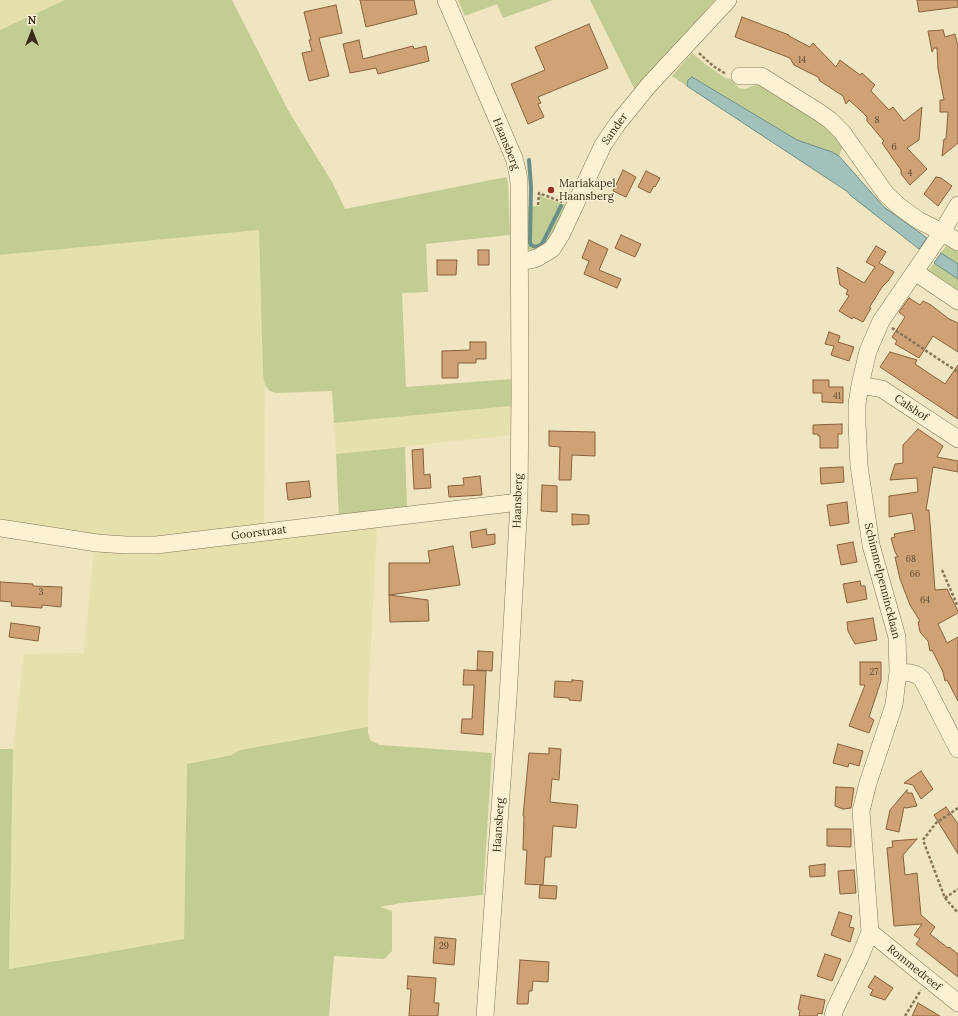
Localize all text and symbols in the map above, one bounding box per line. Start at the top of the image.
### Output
north arrow [12,12,52,52]
text: N [28,13,36,27]
house number: 14 [798,55,806,65]
street label: Sander [599,111,631,147]
house number: 8 [874,115,880,125]
street label: Haansberg [490,116,522,172]
house number: 6 [891,142,897,152]
house number: 4 [908,168,912,178]
place label: Mariakapel Haansberg [559,177,615,203]
marker: Mariakapel Haansberg [546,185,556,195]
house number: 41 [833,391,841,401]
street label: Calshof [892,392,930,424]
street label: Haansberg [510,473,526,529]
street label: Schimmelpennincklaan [861,522,903,640]
street label: Goorstraat [231,523,287,543]
house number: 68 [906,554,916,564]
house number: 66 [910,569,920,579]
house number: 3 [38,587,44,597]
house number: 64 [920,595,930,605]
house number: 27 [870,667,878,677]
street label: Haansberg [491,797,507,853]
house number: 29 [439,941,449,951]
street label: Rommedreef [884,942,944,994]

